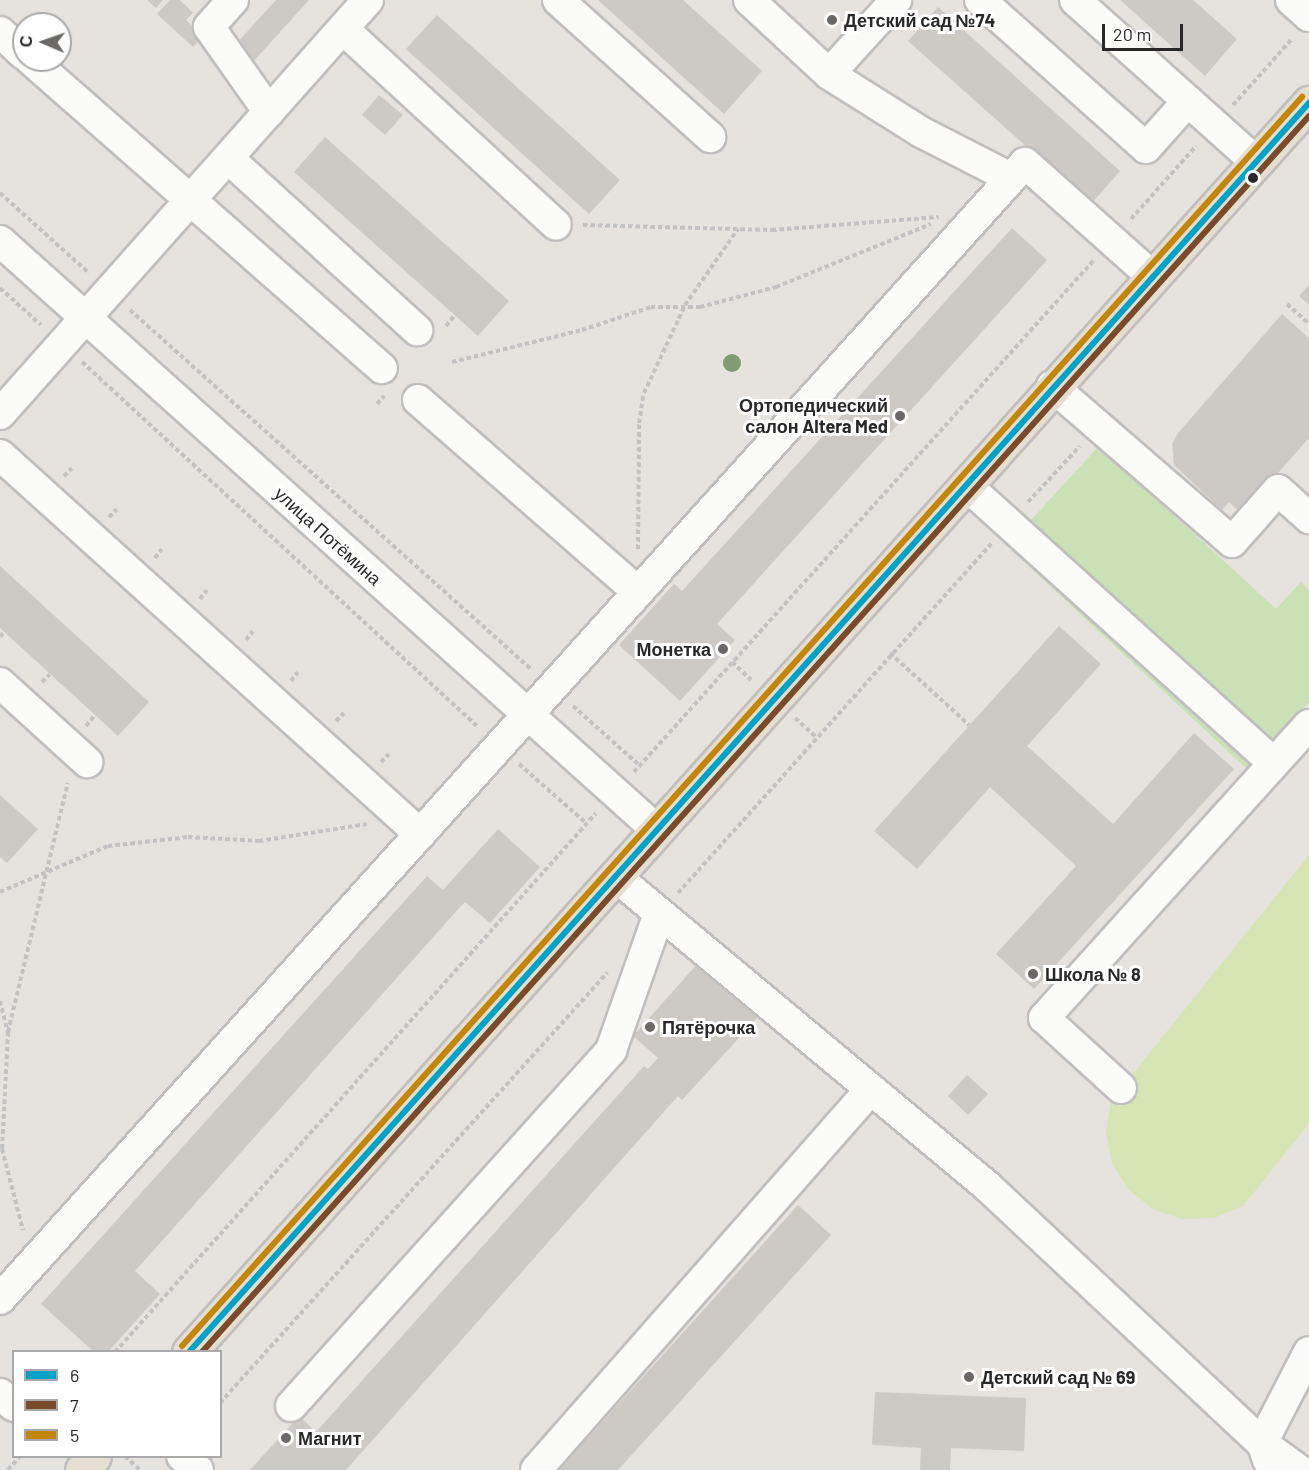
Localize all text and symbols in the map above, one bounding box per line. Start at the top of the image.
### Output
place label: Детский сад №74 [844,9,995,31]
north arrow [12,12,72,72]
scale bar [1105,12,1186,50]
marker: Детский сад №74 [825,13,839,27]
text: 20 m [1113,23,1151,45]
text: С [16,35,35,48]
unlabelled marker [1247,172,1259,184]
place label: Ортопедический салон Altera Med [739,395,888,438]
marker: Ортопедический салон Altera Med [893,409,907,423]
street label: улица Потёмина [270,482,386,590]
place label: Монетка [637,638,711,660]
marker: Монетка [716,642,730,656]
place label: Школа № 8 [1045,963,1141,985]
marker: Школа № 8 [1026,967,1040,981]
place label: Пятёрочка [662,1016,755,1038]
marker: Пятёрочка [643,1020,657,1034]
legend [12,1350,222,1458]
text: 6 [70,1364,79,1386]
place label: Детский сад № 69 [981,1366,1135,1388]
marker: Детский сад № 69 [962,1370,976,1384]
text: 7 [70,1394,79,1416]
text: 5 [70,1424,79,1446]
place label: Магнит [298,1427,361,1449]
marker: Магнит [279,1431,293,1445]

